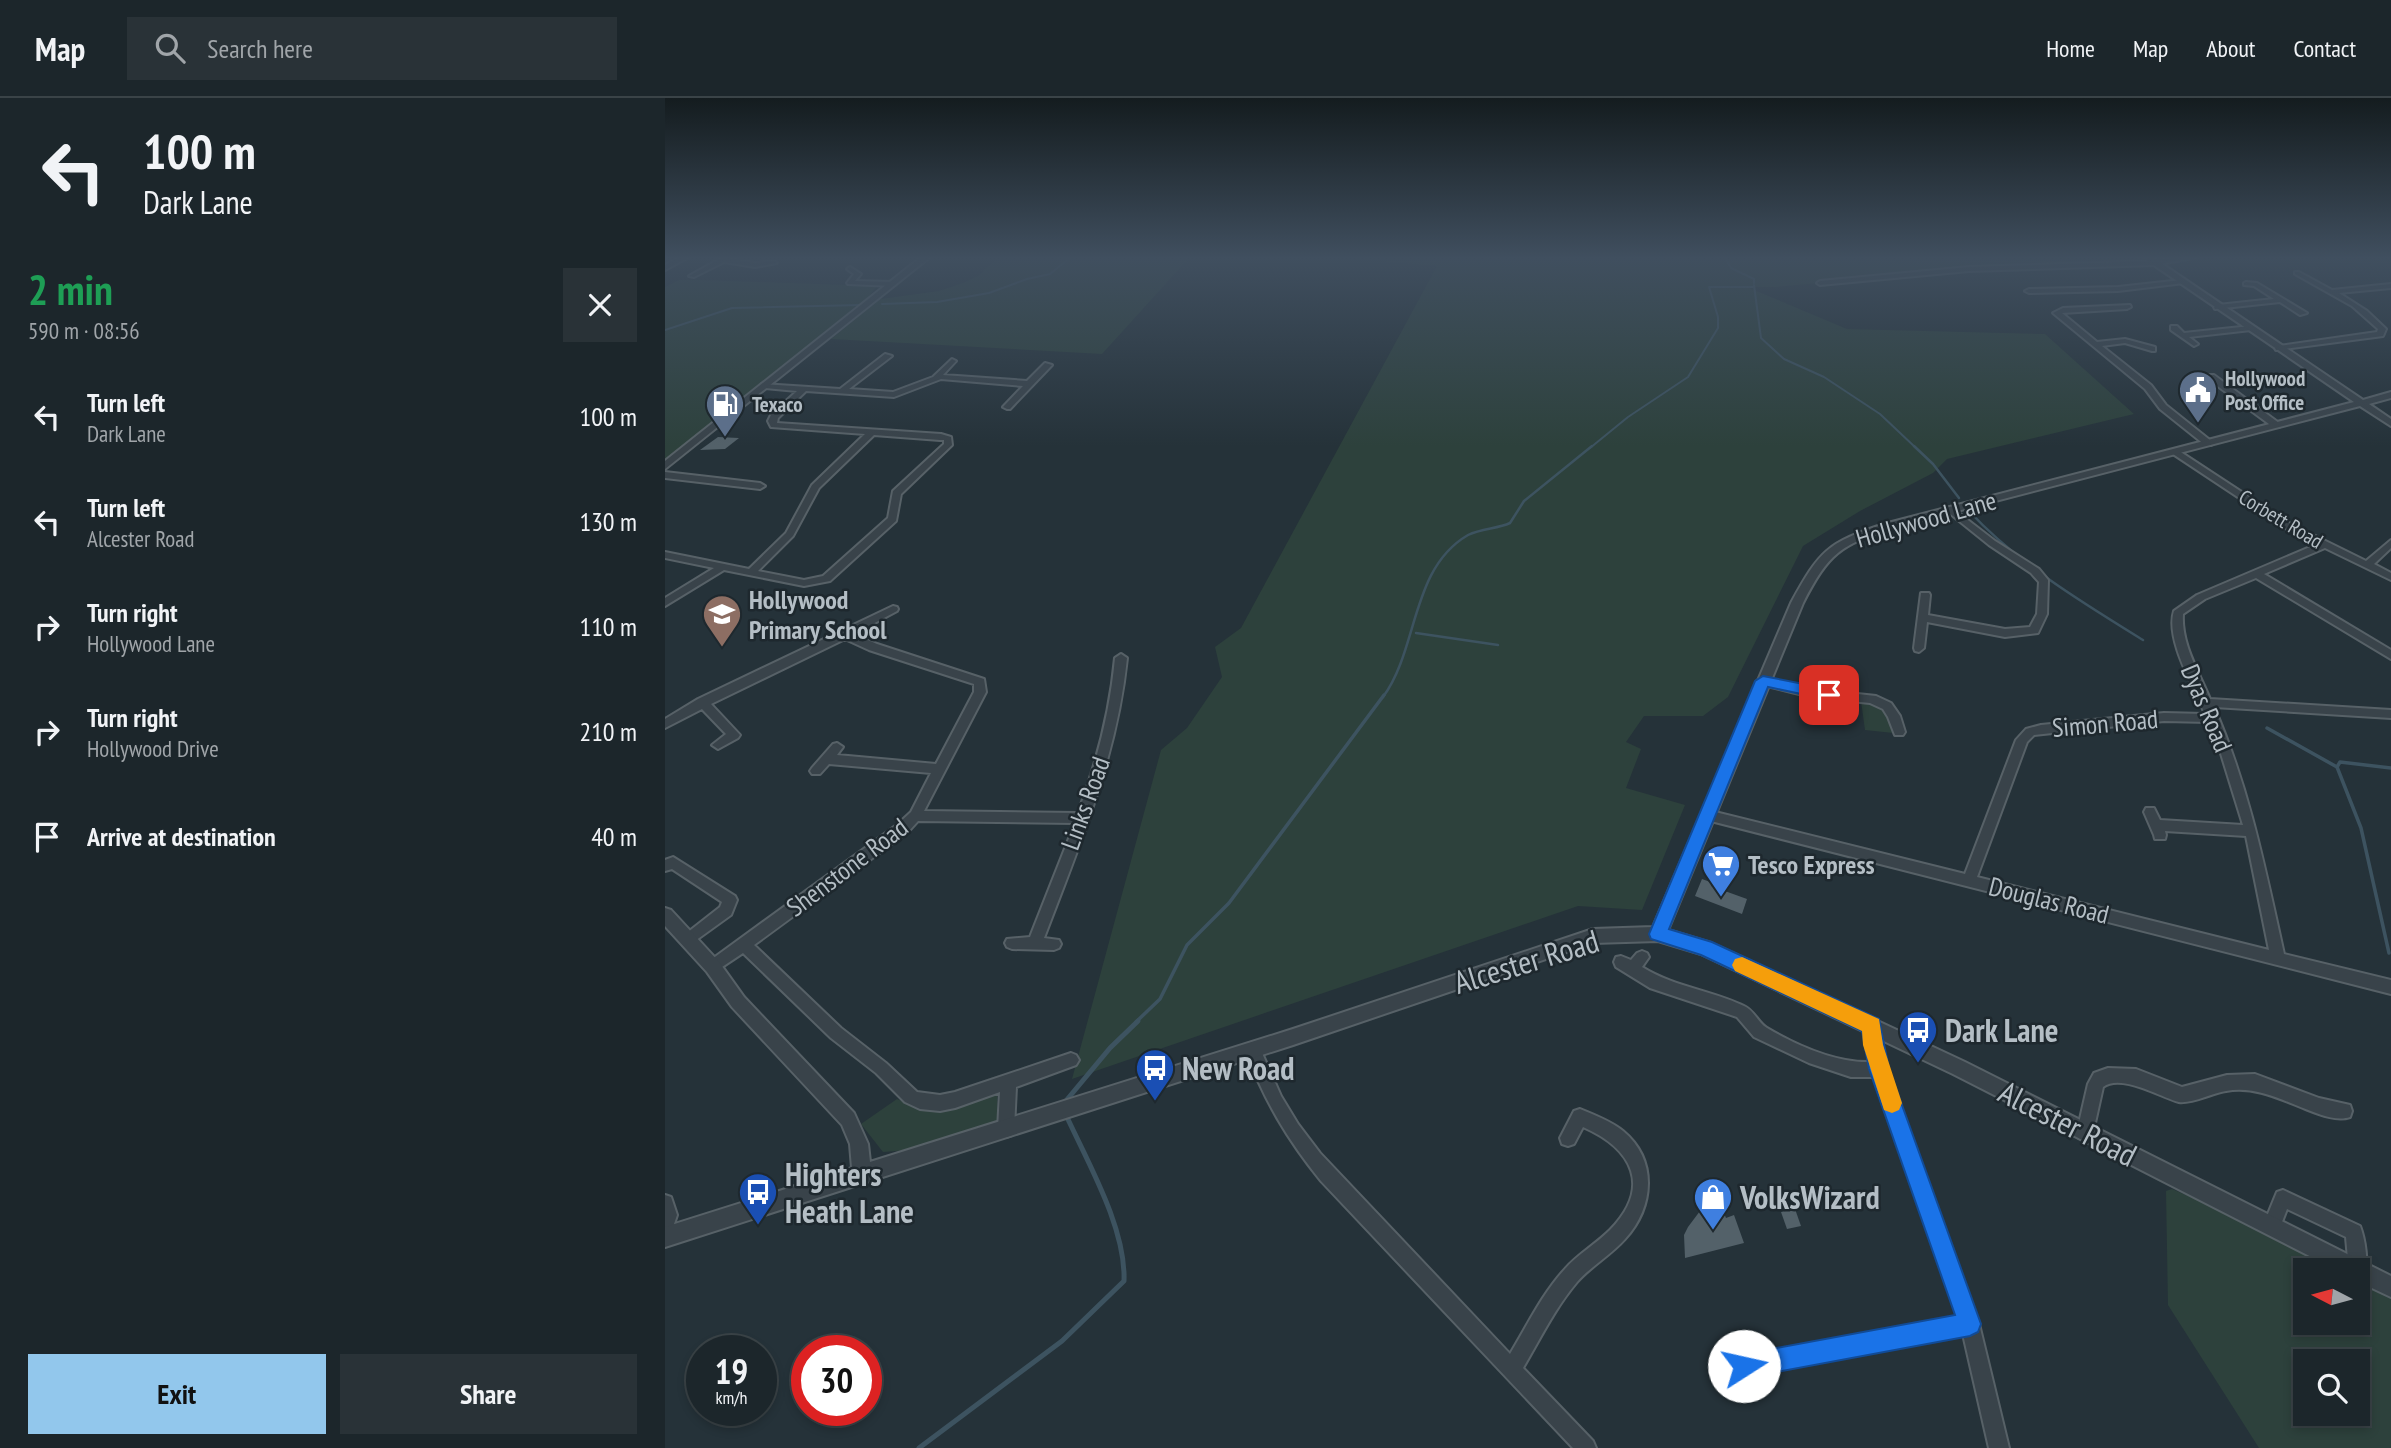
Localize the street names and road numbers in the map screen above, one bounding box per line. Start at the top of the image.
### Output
street label: Hollywood Lane [1852,483,2000,555]
street label: Corbett Road [2234,483,2328,555]
street label: Dyas Road [2174,659,2240,757]
street label: Simon Road [2051,702,2159,744]
street label: Links Road [1053,752,1117,854]
street label: Shenstone Road [780,811,914,923]
street label: Douglas Road [1986,869,2112,931]
street label: Alcester Road [1448,919,1604,1003]
street label: Alcester Road [1992,1070,2144,1176]

